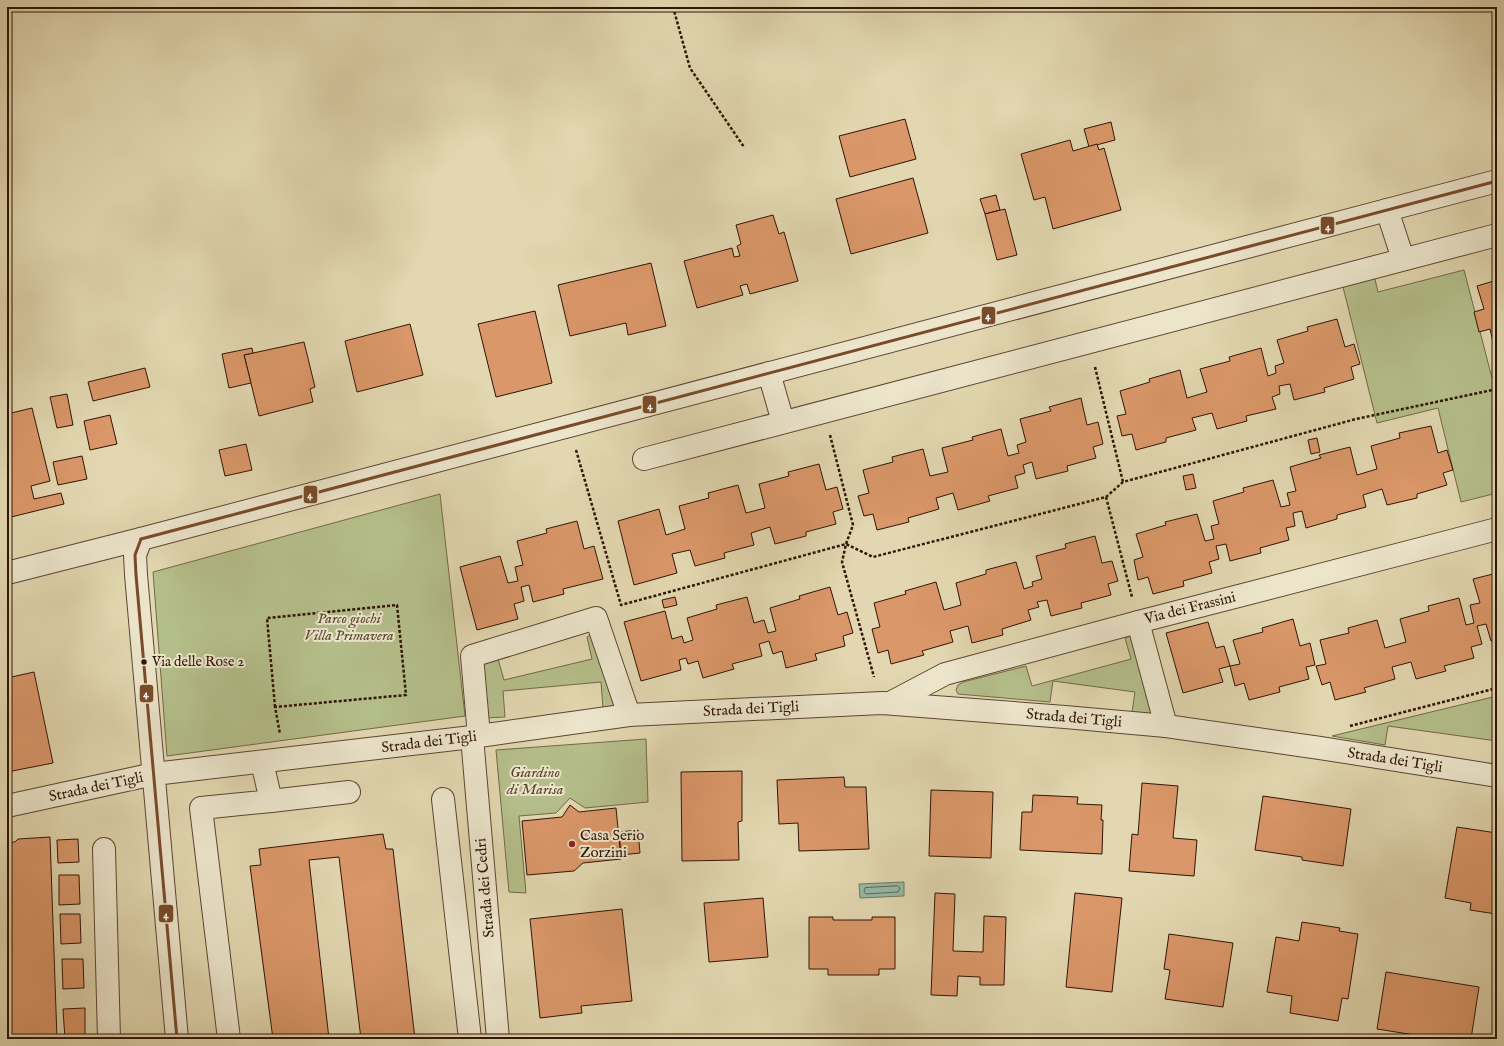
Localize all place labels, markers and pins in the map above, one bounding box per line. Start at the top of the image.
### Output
place label: Via delle Rose 2 [151,653,245,671]
marker: Via delle Rose 2 [139,657,149,667]
place label: Casa Serio Zorzini [580,826,644,862]
marker: Casa Serio Zorzini [567,839,577,849]

